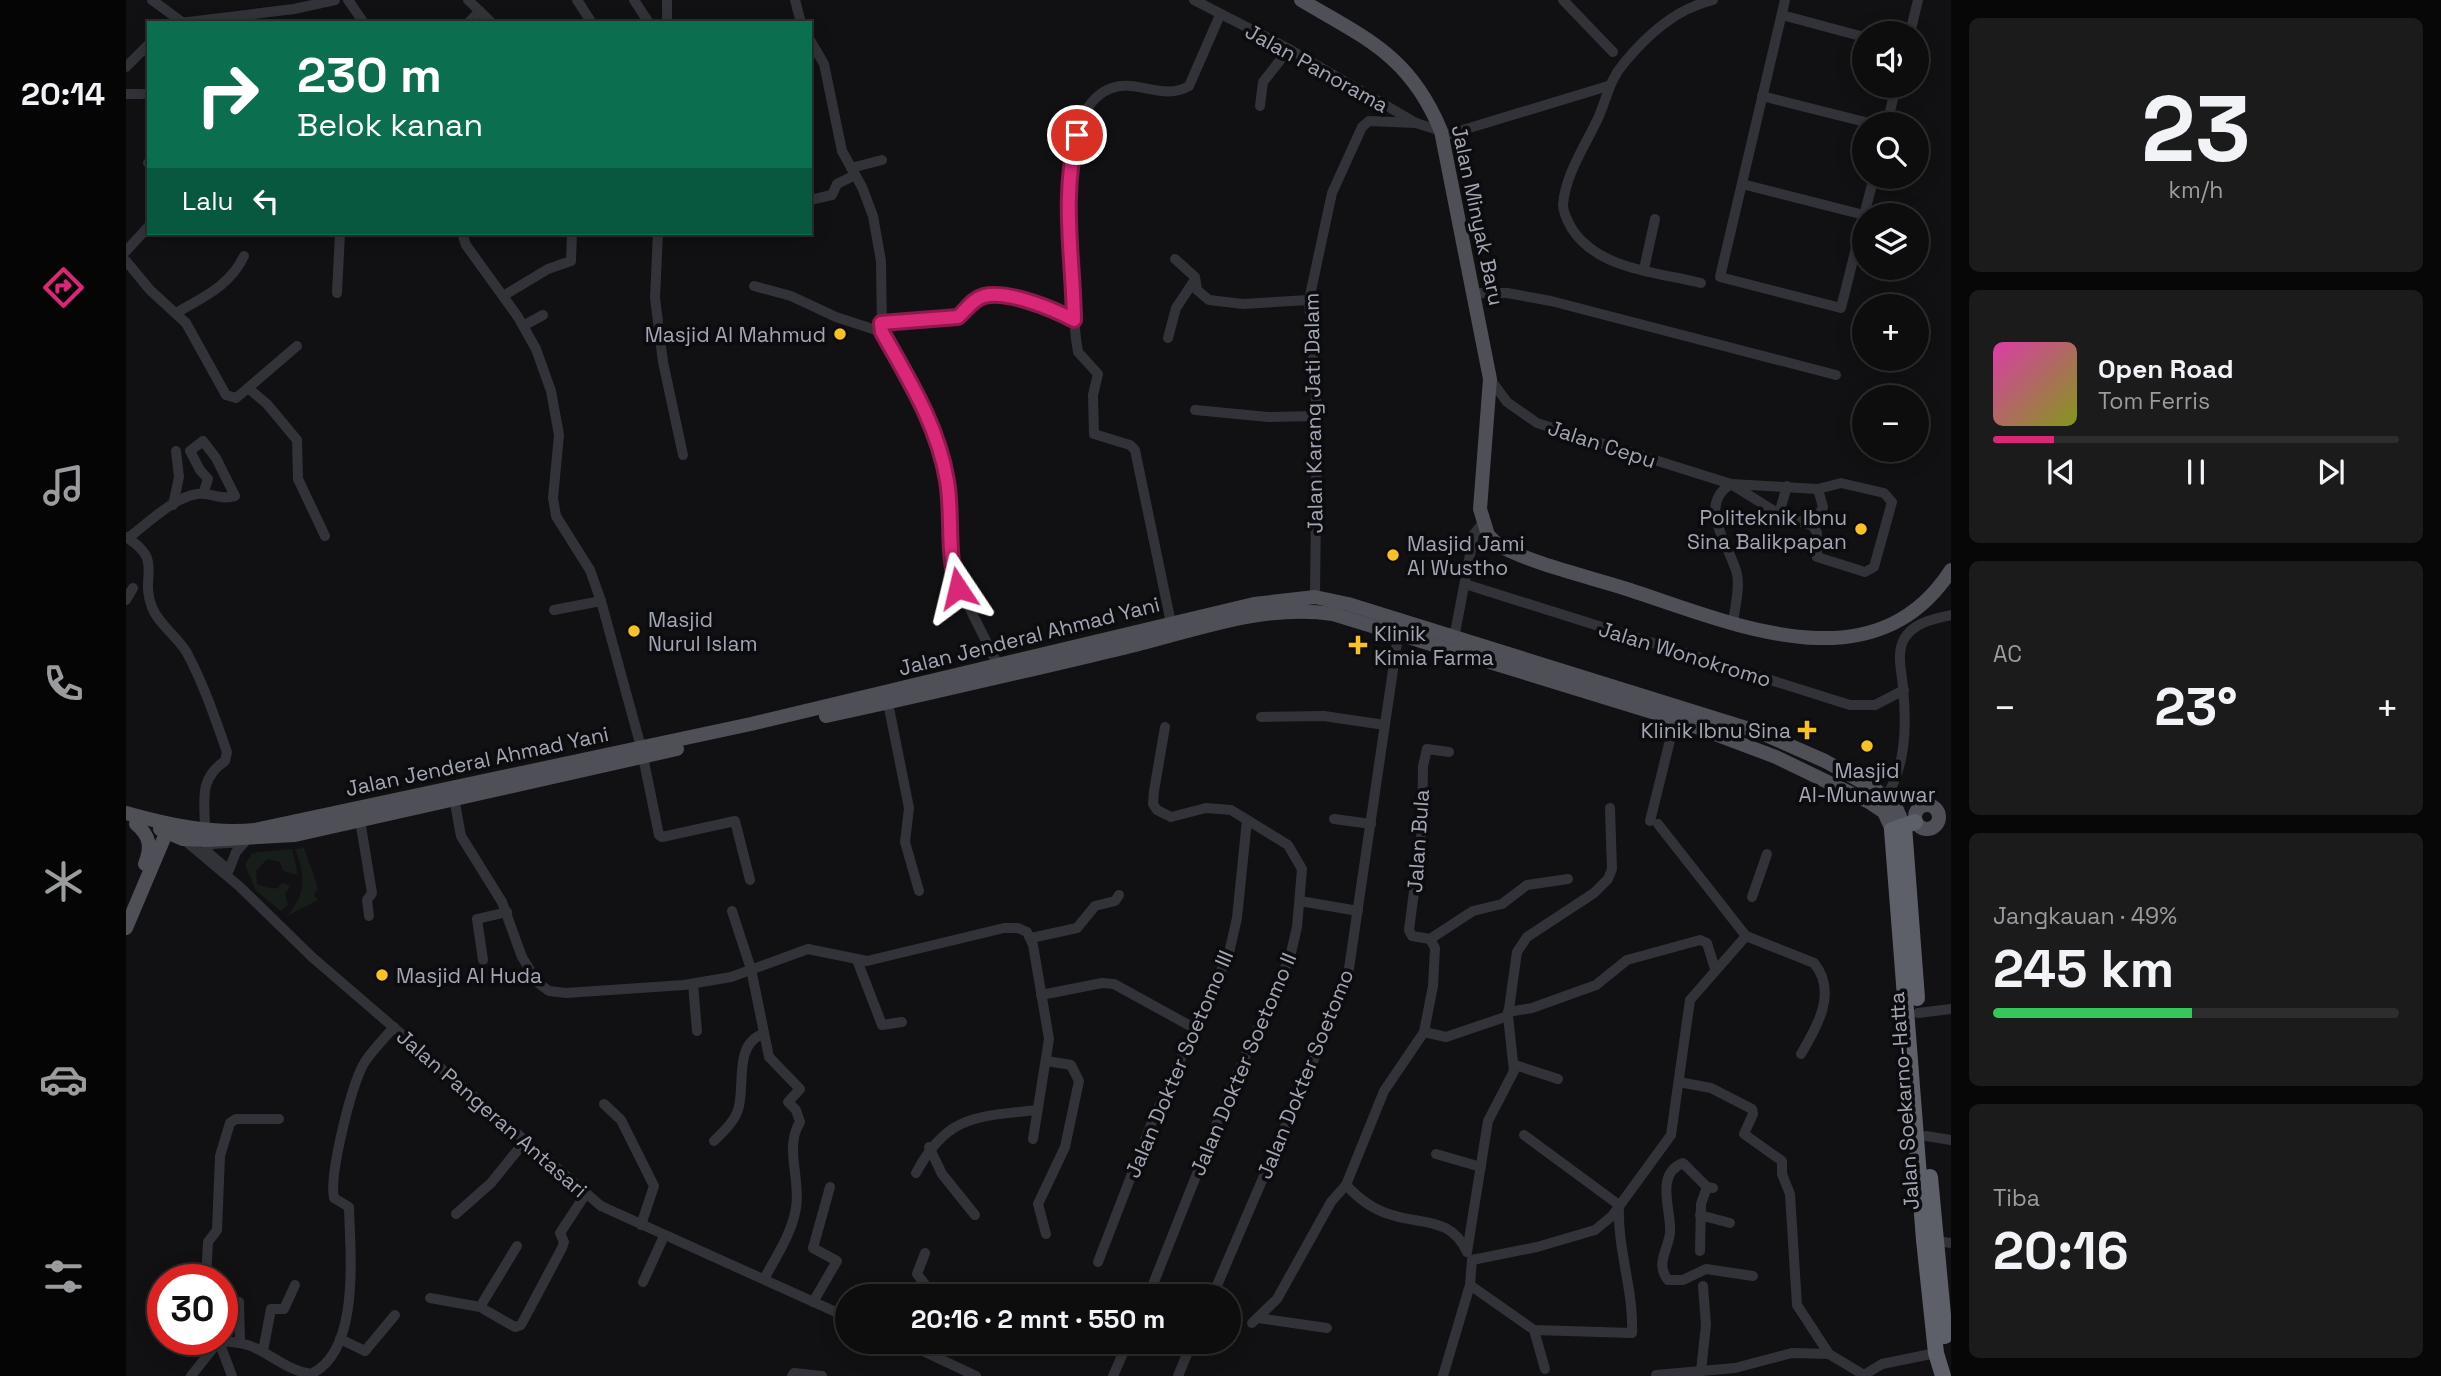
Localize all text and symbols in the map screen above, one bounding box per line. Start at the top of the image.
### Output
street label: Jalan Panorama [1241,18,1393,118]
map controls [1852,21,1929,462]
button: sound [1852,21,1929,98]
text: 230 m [297,44,442,106]
icon: right [182,49,273,140]
text: 23 [2141,71,2251,188]
text: 20:14 [21,74,105,114]
text: Belok kanan [297,105,483,145]
pin [1047,105,1107,165]
button: search [1852,112,1929,189]
icon: arrive [1058,116,1096,154]
street label: Jalan Minyak Baru [1446,122,1510,308]
text: km/h [2169,175,2223,205]
icon: left [247,182,285,220]
text: Lalu [182,184,233,218]
button: layers [1852,203,1929,280]
icon: directions [39,263,88,312]
street label: Jalan Karang Jati Dalam [1297,292,1329,534]
button: + [1852,294,1929,371]
place label: Masjid Al Mahmud [645,321,826,348]
marker: Masjid Al Mahmud [832,326,848,342]
text: Open Road [2098,352,2234,386]
button: − [1852,385,1929,462]
text: Tom Ferris [2098,386,2210,416]
street label: Jalan Cepu [1545,414,1659,474]
icon: previous [2042,453,2080,491]
icon: pause [2177,453,2215,491]
icon: next [2312,453,2350,491]
icon: music [39,461,88,510]
place label: Politeknik Ibnu Sina Balikpapan [1687,504,1847,555]
marker: Politeknik Ibnu Sina Balikpapan [1853,521,1869,537]
place label: Masjid Jami Al Wustho [1407,530,1525,581]
marker: Masjid Jami Al Wustho [1385,547,1401,563]
position arrow [921,551,995,625]
street label: Jalan Jenderal Ahmad Yani [896,590,1162,682]
place label: Masjid Nurul Islam [648,606,758,657]
street label: Jalan Wonokromo [1595,615,1775,693]
place label: Klinik Kimia Farma [1374,620,1494,671]
marker: Masjid Nurul Islam [626,623,642,639]
marker: Klinik Kimia Farma [1348,635,1368,655]
text: AC [1993,639,2022,669]
icon: phone [39,659,88,708]
text: 23° [2155,674,2238,740]
text: − [1993,684,2017,732]
text: + [2375,684,2399,732]
place label: Klinik Ibnu Sina [1641,717,1791,744]
street label: Jalan Jenderal Ahmad Yani [343,720,611,802]
marker: Klinik Ibnu Sina [1797,720,1817,740]
marker: Masjid Al-Munawwar [1859,738,1875,754]
place label: Masjid Al-Munawwar [1798,757,1936,808]
street label: Jalan Bula [1401,788,1435,894]
icon: climate [39,857,88,906]
text: Jangkauan · 49% [1993,901,2177,931]
text: 245 km [1993,936,2174,1002]
street label: Jalan Dokter Soetomo III [1119,946,1239,1182]
street label: Jalan Dokter Soetomo II [1184,948,1302,1180]
place label: Masjid Al Huda [396,962,542,989]
street label: Jalan Dokter Soetomo [1251,965,1359,1183]
marker: Masjid Al Huda [374,967,390,983]
street label: Jalan Soekarno-Hatta [1883,991,1925,1211]
street label: Jalan Pangeran Antasari [391,1023,593,1203]
icon: car [39,1055,88,1104]
text: Tiba [1993,1183,2040,1213]
text: 20:16 [1993,1218,2129,1284]
icon: filters [39,1252,88,1301]
speed limit sign: 30 [147,1264,238,1355]
text: 20:16 · 2 mnt · 550 m [911,1302,1165,1336]

